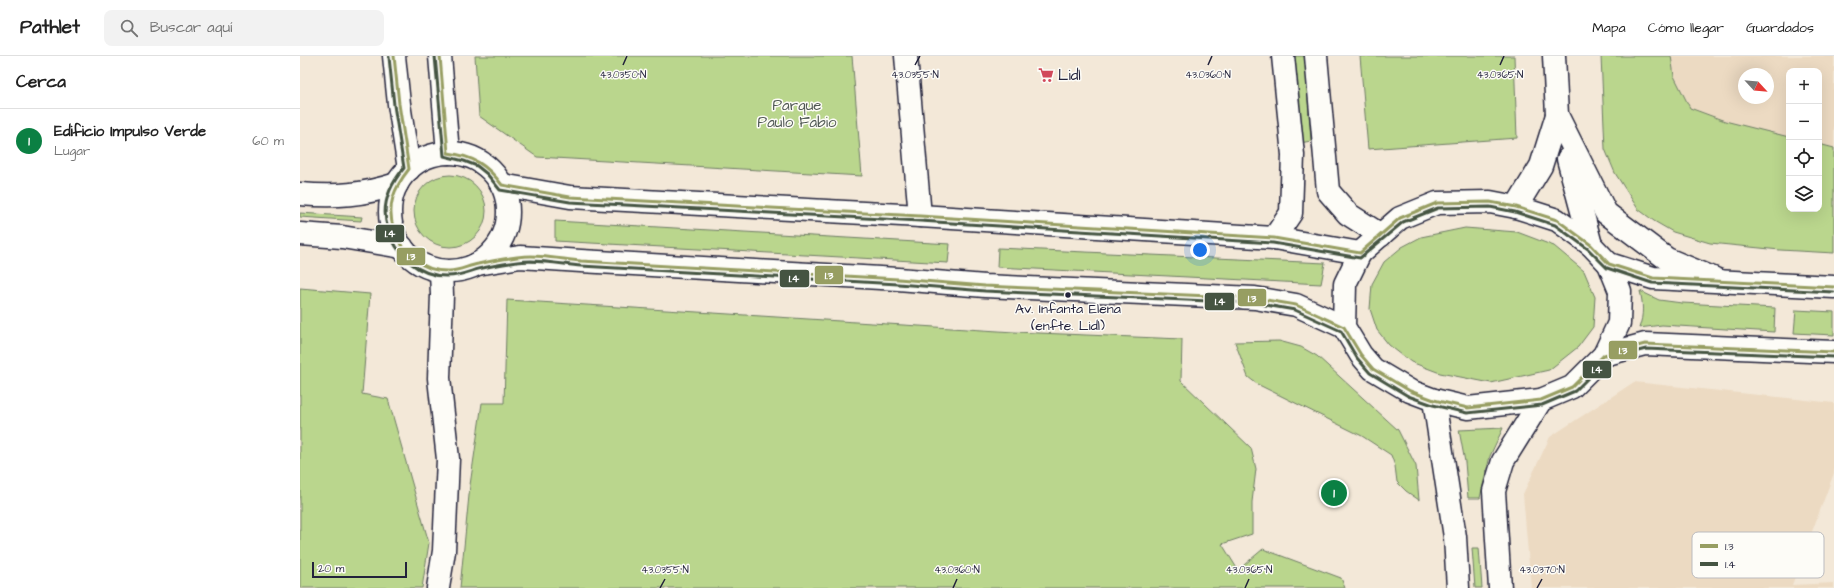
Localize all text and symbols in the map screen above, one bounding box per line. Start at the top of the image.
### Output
search box [104,10,384,46]
text: Pathlet [20,14,80,41]
icon: search [118,17,140,39]
text: Buscar aquí [150,17,232,38]
text: Mapa [1592,18,1626,38]
text: Cómo llegar [1648,18,1724,38]
text: Guardados [1746,18,1814,38]
place label: Lidl [1058,65,1081,86]
supermarket icon: Lidl [1037,66,1055,84]
text: 43.0350°N [600,68,646,82]
text: 43.0355°N [891,68,939,82]
text: 43.0360°N [1185,68,1231,82]
text: 43.0365°N [1477,68,1523,82]
north arrow [1738,68,1774,104]
map controls [1786,68,1822,212]
button: + [1786,68,1822,104]
text: Cerca [16,70,66,94]
park label: Parque Paulo Fabio [758,95,837,133]
button: − [1786,104,1822,140]
text: Edificio Impulso Verde [54,121,206,142]
text: 1 [28,132,30,150]
text: 60 m [252,132,284,150]
button: locate [1786,140,1822,176]
text: Lugar [54,142,90,160]
button: layers [1786,176,1822,212]
line badge: 1.4 [375,224,405,243]
text: 1.4 [385,226,396,241]
your location [1190,240,1210,260]
line badge: 1.3 [396,247,426,266]
text: 1.3 [407,249,416,264]
line badge: 1.3 [814,265,844,285]
text: 1.3 [825,268,834,283]
line badge: 1.4 [779,269,810,288]
text: 1.4 [789,271,800,286]
line badge: 1.3 [1237,288,1267,307]
marker: Av. Infanta Elena (enfte. Lidl) [1063,290,1073,300]
text: 1.3 [1248,291,1257,306]
line badge: 1.4 [1204,292,1235,311]
text: 1.4 [1215,294,1226,309]
place label: Av. Infanta Elena (enfte. Lidl) [1015,299,1121,336]
line badge: 1.3 [1608,340,1638,360]
text: 1.3 [1619,343,1628,358]
line badge: 1.4 [1582,360,1612,379]
text: 1.4 [1592,362,1603,377]
pin: 1 [1321,478,1347,508]
legend [1692,532,1824,578]
text: 1.3 [1725,539,1734,554]
text: 1.4 [1725,557,1736,572]
scale bar [312,560,407,579]
text: 20 m [318,561,344,576]
text: 43.0355°N [641,563,689,577]
text: 43.0360°N [934,563,980,577]
text: 43.0365°N [1226,563,1272,577]
text: 43.0370°N [1519,563,1565,577]

